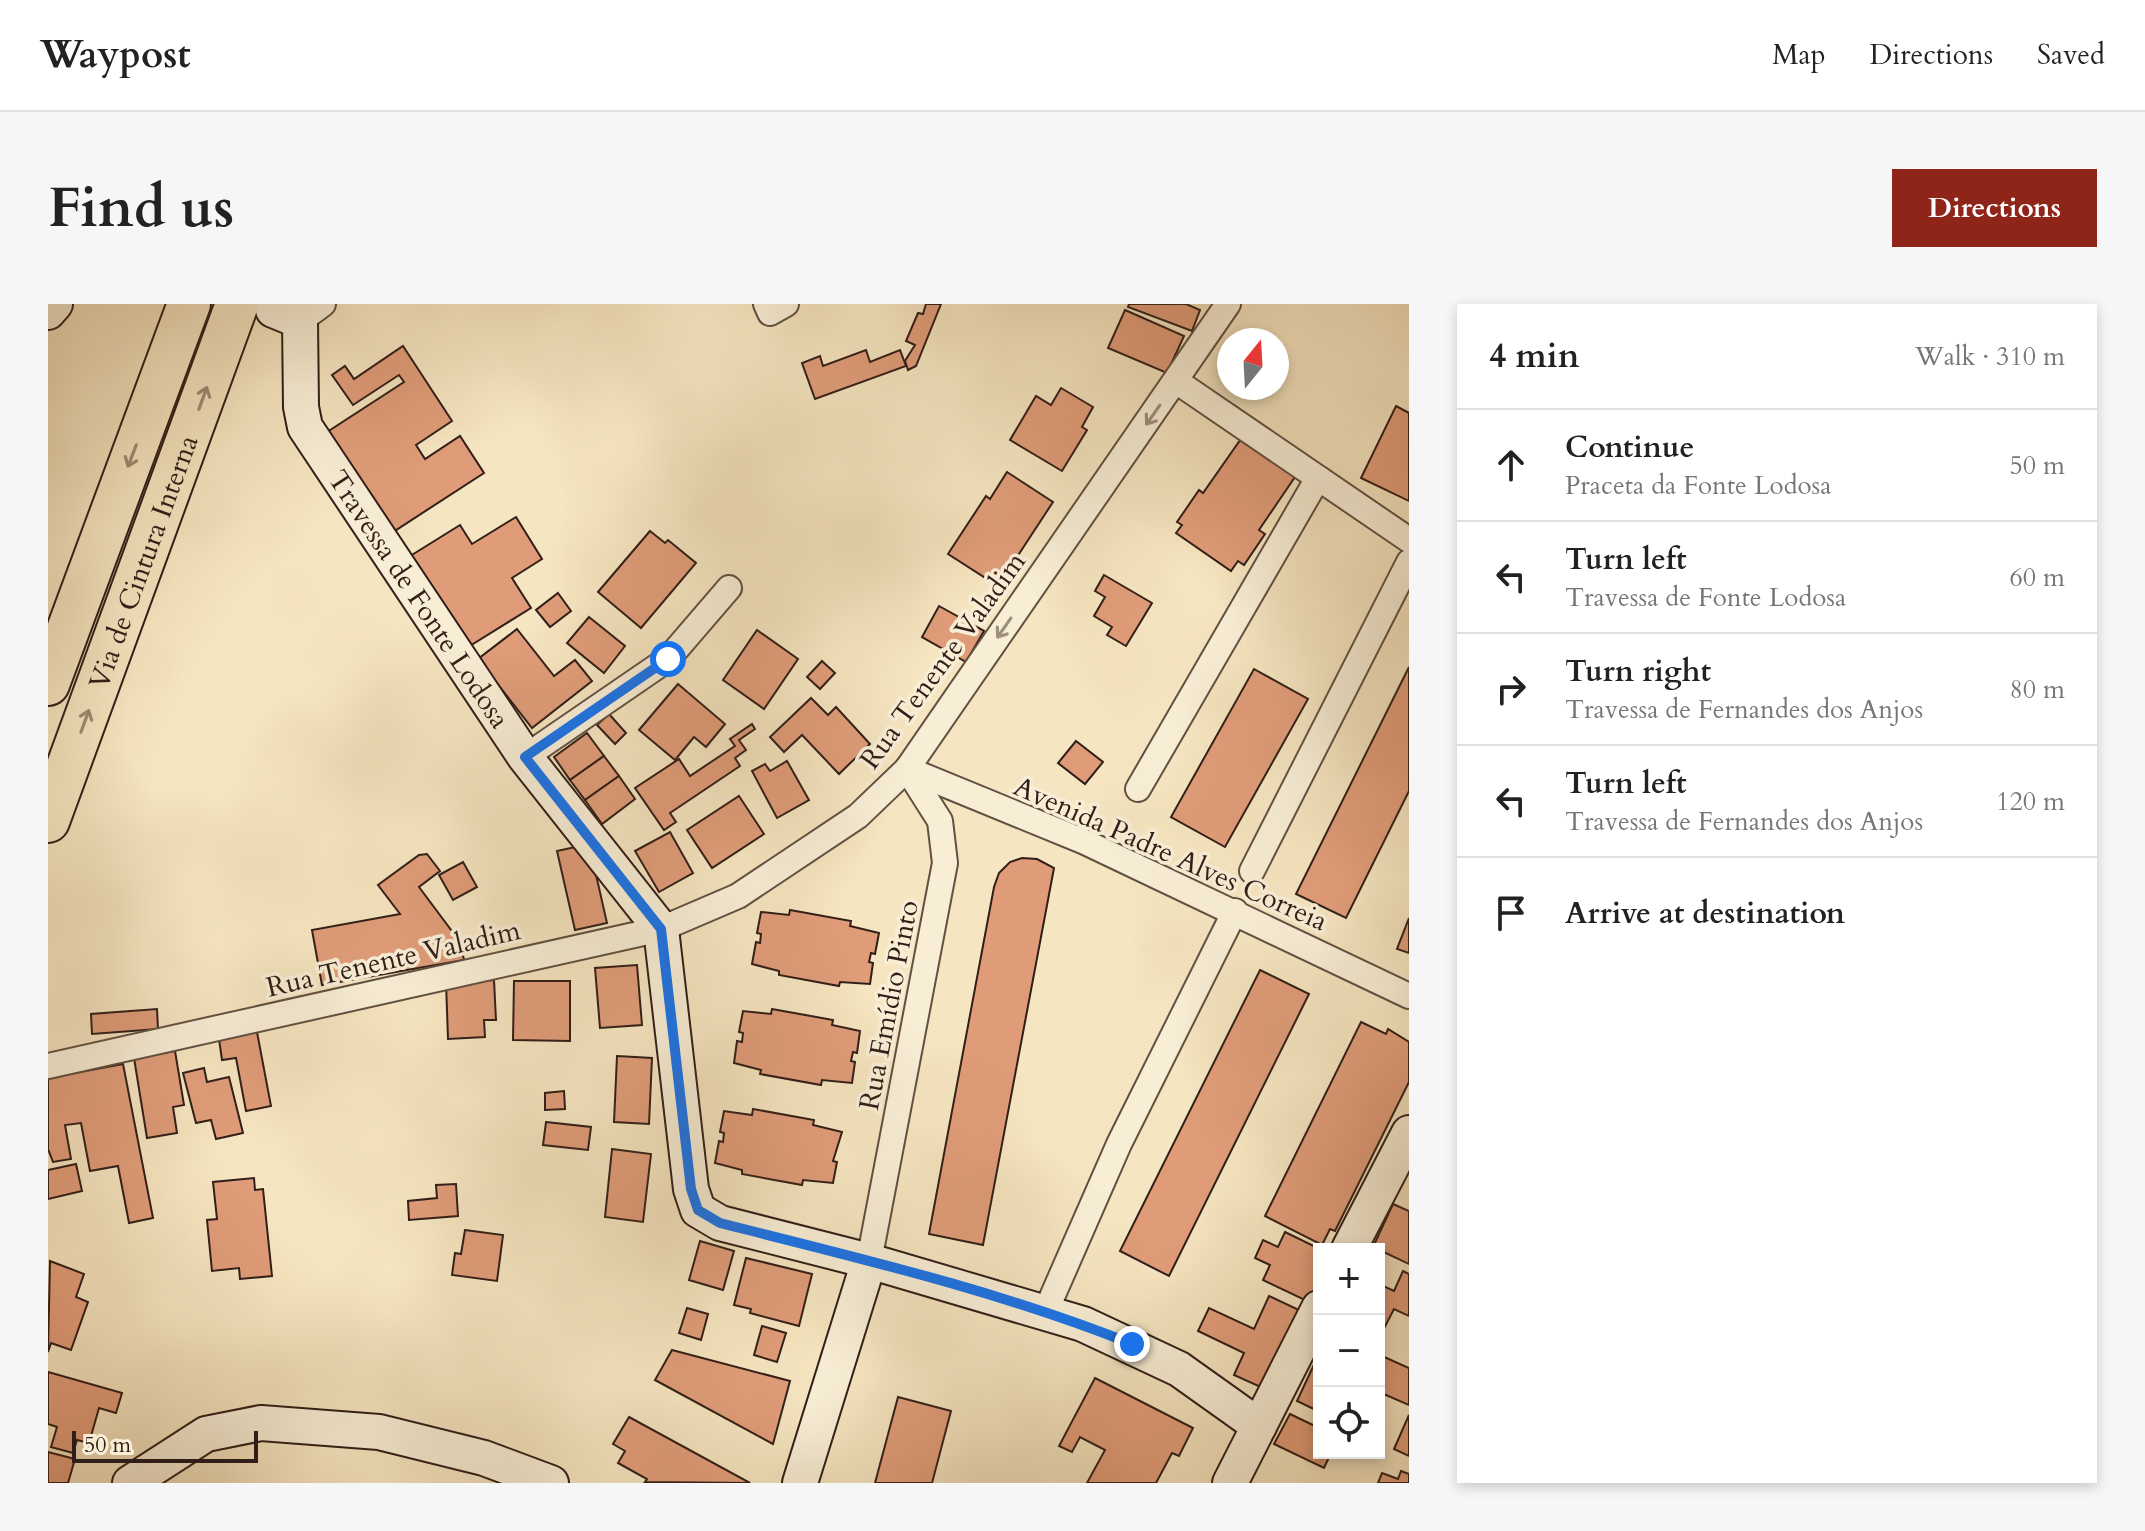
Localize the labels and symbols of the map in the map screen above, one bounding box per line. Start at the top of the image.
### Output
north arrow [1217,328,1289,400]
one-way arrow [197,386,211,411]
one-way arrow [1145,403,1161,425]
street label: Via de Cintura Interna [80,430,208,694]
one-way arrow [124,443,139,468]
street label: Travessa de Fonte Lodosa [319,463,519,736]
street label: Rua Tenente Valadim [851,544,1035,777]
one-way arrow [996,617,1012,639]
route start [650,641,686,677]
one-way arrow [78,709,93,734]
street label: Avenida Padre Alves Correia [1008,767,1333,940]
street label: Rua Emídio Pinto [850,897,928,1113]
street label: Rua Tenente Valadim [262,911,524,1007]
route end [1114,1326,1150,1362]
scale bar [72,1427,258,1463]

